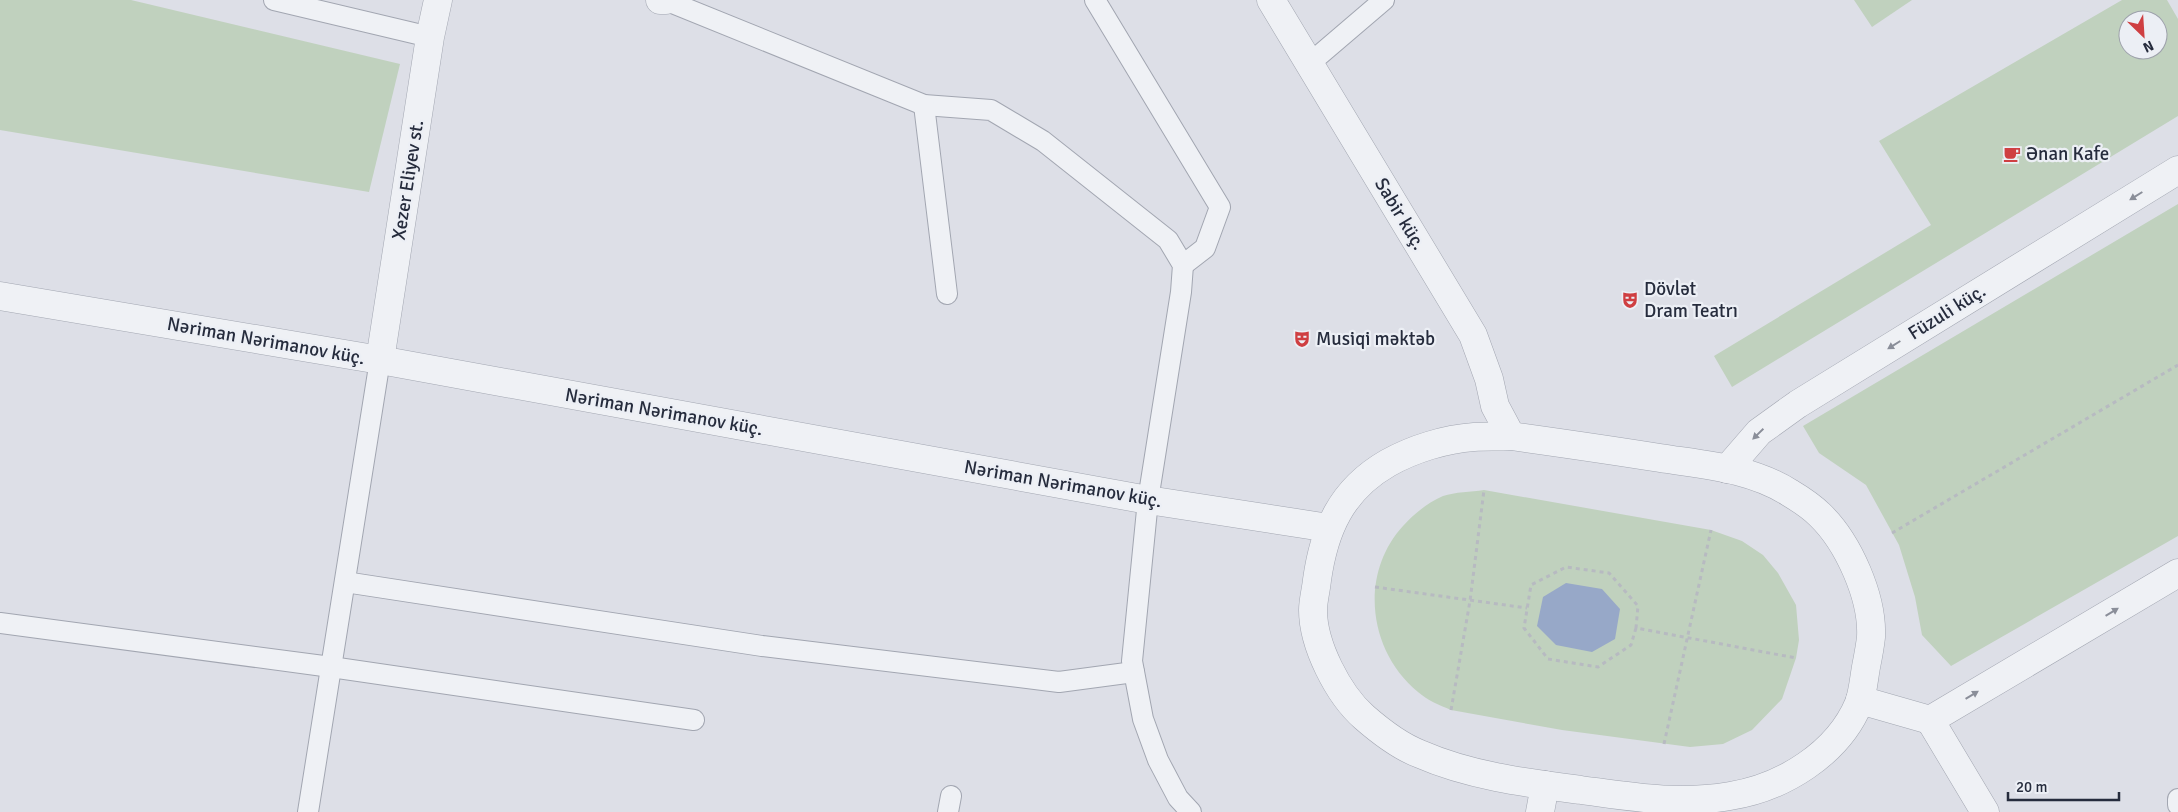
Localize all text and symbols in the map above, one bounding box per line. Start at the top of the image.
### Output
north arrow [2118,10,2168,60]
text: N [2140,37,2156,56]
street label: Xezer Eliyev st. [387,118,429,242]
place label: Ənan Kafe [2026,142,2109,166]
cafe icon: Ənan Kafe [2002,144,2022,164]
street label: Sabir küç. [1369,174,1431,254]
one-way arrow [2130,191,2143,200]
place label: Dövlət Dram Teatrı [1644,277,1738,323]
street label: Füzuli küç. [1904,279,1990,345]
theatre icon: Dövlət Dram Teatrı [1620,290,1640,310]
street label: Nəriman Nərimanov küç. [165,312,367,370]
place label: Musiqi məktəb [1316,327,1435,351]
theatre icon: Musiqi məktəb [1292,329,1312,349]
one-way arrow [1887,341,1900,350]
street label: Nəriman Nərimanov küç. [563,383,765,441]
one-way arrow [1752,428,1764,440]
street label: Nəriman Nərimanov küç. [962,455,1164,513]
one-way arrow [2104,608,2119,616]
one-way arrow [1966,690,1979,699]
scale bar [2008,770,2119,802]
text: 20 m [2016,778,2047,796]

